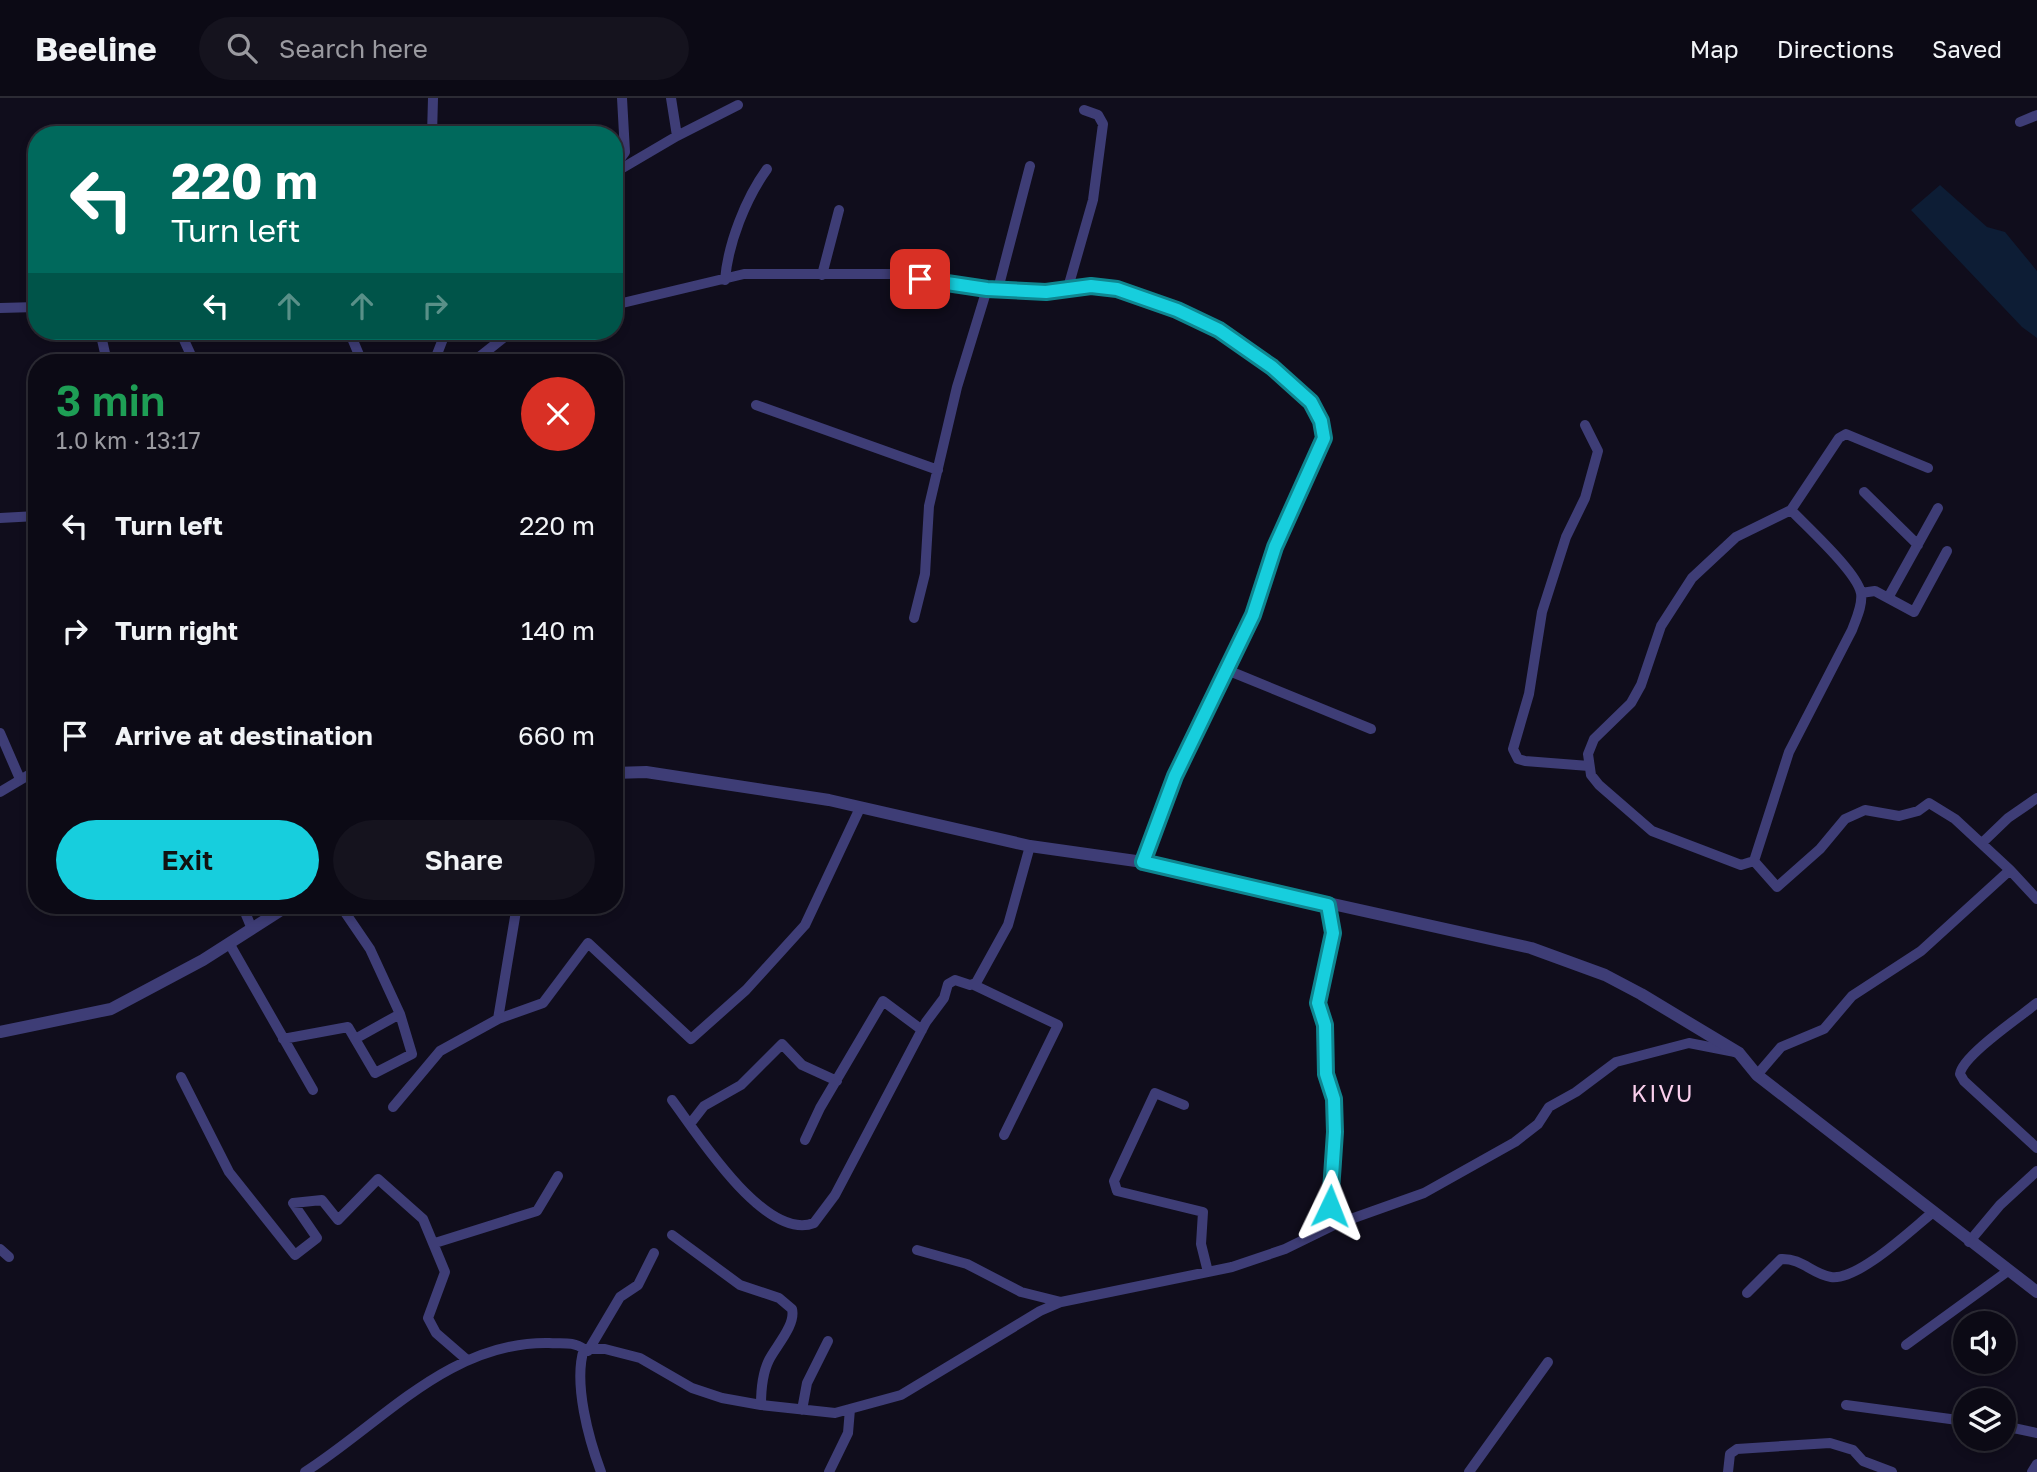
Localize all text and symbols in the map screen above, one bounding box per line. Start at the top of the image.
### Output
search box [199,17,689,80]
text: Beeline [35,29,157,68]
icon: search [223,29,261,67]
text: Search here [279,33,428,64]
text: Map [1690,34,1739,63]
text: Directions [1777,34,1894,63]
text: Saved [1932,34,2002,63]
text: 220 m [171,151,318,210]
icon: left [56,154,147,245]
text: Turn left [171,211,300,249]
pin [890,249,950,309]
icon: arrive [901,260,939,298]
icon: left [197,287,235,325]
icon: ahead [270,287,308,325]
icon: ahead [343,287,381,325]
icon: right [416,287,454,325]
text: 3 min [56,375,165,425]
button: close [521,377,595,451]
text: 1.0 km · 13:17 [56,426,201,454]
icon: left [56,507,94,545]
text: Turn left [115,510,223,541]
text: 220 m [519,510,595,541]
icon: right [56,612,94,650]
text: Turn right [115,615,238,646]
text: 140 m [521,615,595,646]
icon: arrive [56,717,94,755]
text: Arrive at destination [115,720,373,751]
text: 660 m [518,720,595,751]
button: Exit [56,820,319,900]
button: Share [333,820,595,900]
district label: KIVU [1631,1079,1695,1107]
position arrow [1293,1169,1367,1243]
map controls [1953,1311,2016,1451]
button: sound [1953,1311,2016,1374]
button: layers [1953,1388,2016,1451]

